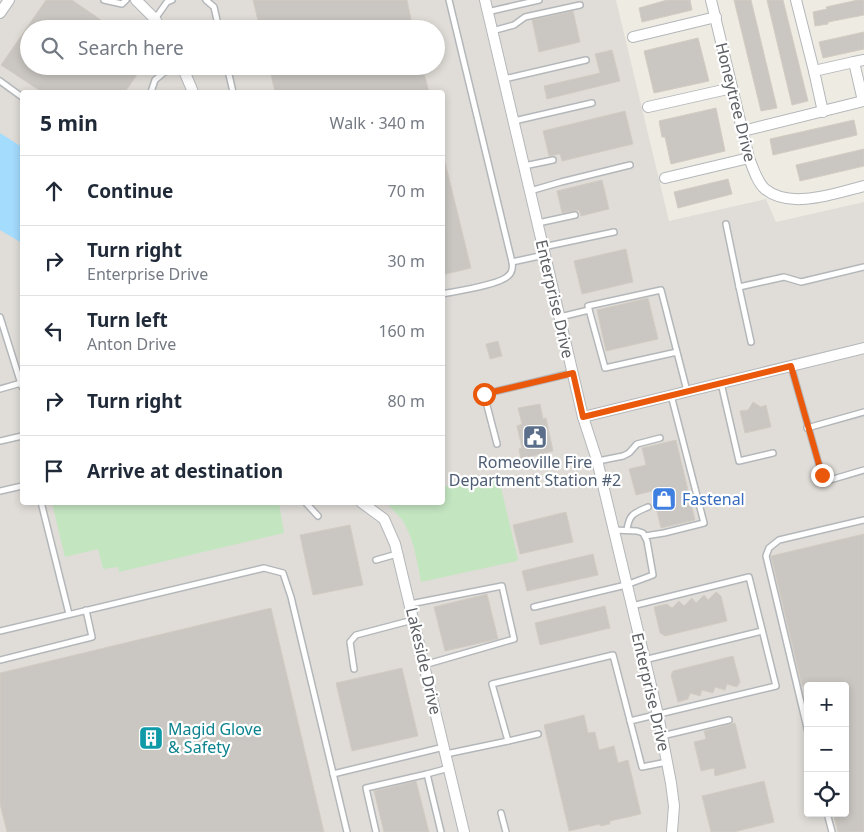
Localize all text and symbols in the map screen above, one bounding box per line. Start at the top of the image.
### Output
search box [20,20,445,75]
icon: search [38,34,66,62]
text: Search here [78,35,184,61]
street label: Honeytree Drive [711,40,761,164]
text: 5 min [40,109,98,137]
text: Walk · 340 m [330,112,425,134]
icon: ahead [40,177,68,205]
text: Continue [87,178,173,204]
text: 70 m [388,180,425,202]
text: Turn right [87,237,182,263]
street label: Enterprise Drive [531,237,579,361]
icon: right [40,247,68,275]
text: 30 m [388,250,425,272]
text: Enterprise Drive [87,263,208,285]
text: Turn left [87,307,168,333]
icon: left [40,317,68,345]
text: 160 m [378,320,425,342]
text: Anton Drive [87,333,176,355]
route start [473,383,496,406]
icon: right [40,387,68,415]
text: Turn right [87,388,182,414]
text: 80 m [388,390,425,412]
public building icon: Romeoville Fire Department Station #2 [522,424,548,450]
place label: Romeoville Fire Department Station #2 [449,451,621,491]
icon: arrive [40,457,68,485]
text: Arrive at destination [87,458,283,484]
route end [811,464,834,487]
shop icon: Fastenal [651,486,677,512]
place label: Fastenal [682,488,745,510]
street label: Lakeside Drive [401,605,447,717]
street label: Enterprise Drive [627,630,675,754]
map controls [804,682,849,817]
button: + [804,682,849,727]
place label: Magid Glove & Safety [168,718,262,758]
building icon: Magid Glove & Safety [138,725,164,751]
button: − [804,727,849,772]
button: locate [804,772,849,817]

